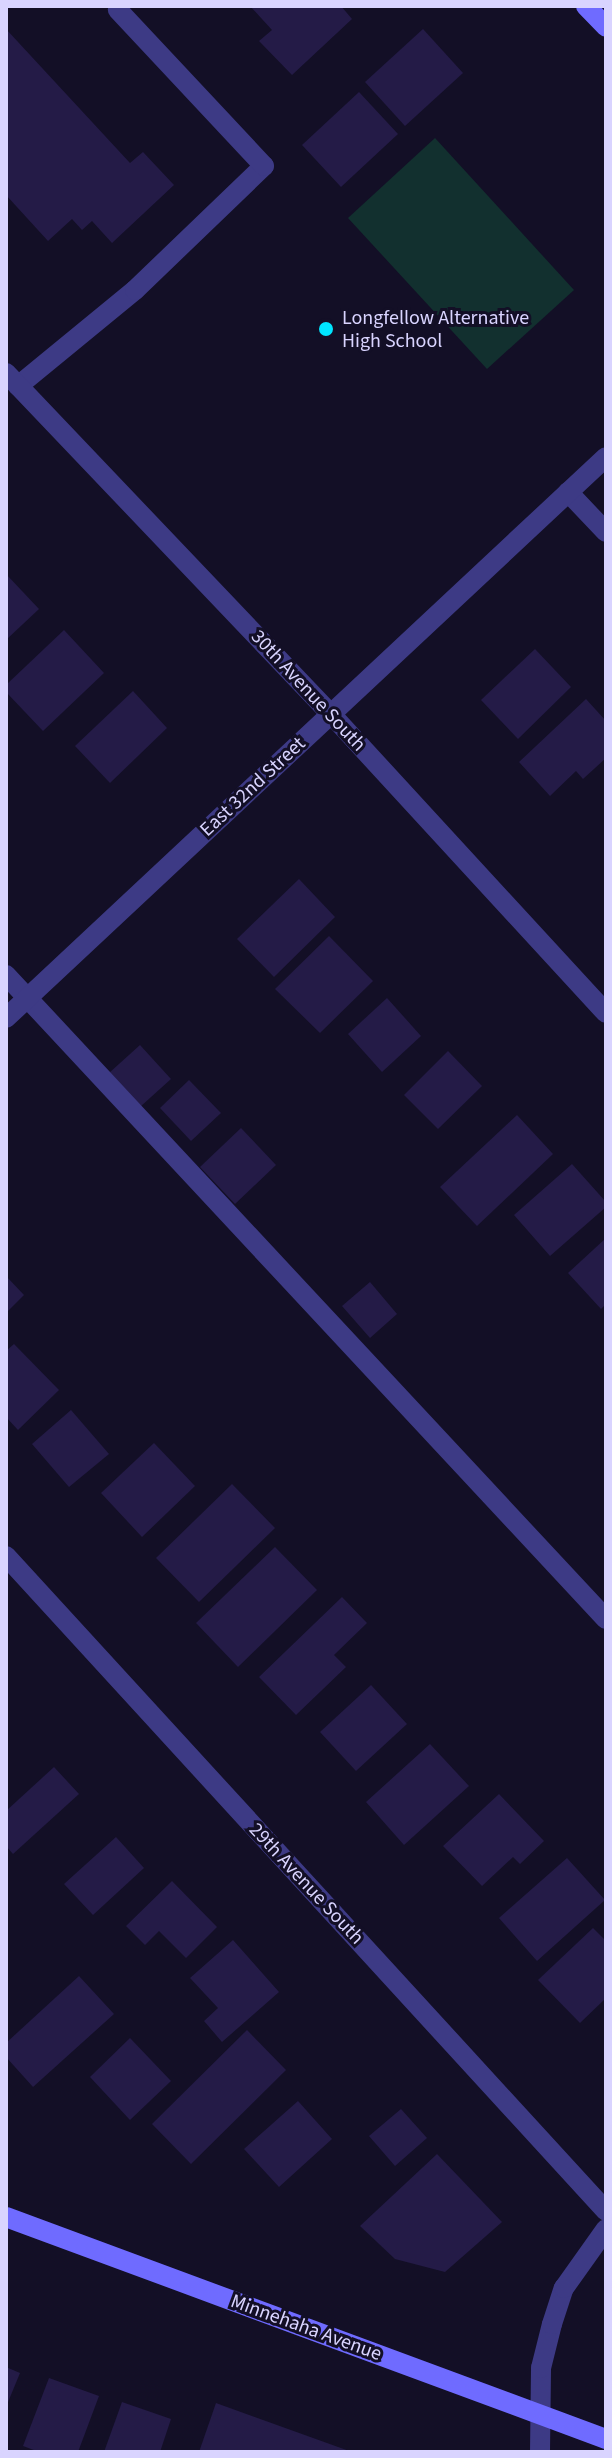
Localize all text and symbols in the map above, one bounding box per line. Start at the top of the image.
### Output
place label: Longfellow Alternative High School [342,306,529,353]
marker: Longfellow Alternative High School [317,320,335,338]
street label: 30th Avenue South [246,625,370,757]
street label: East 32nd Street [195,732,311,842]
street label: 29th Avenue South [244,1818,368,1950]
street label: Minnehaha Avenue [227,2290,385,2366]

